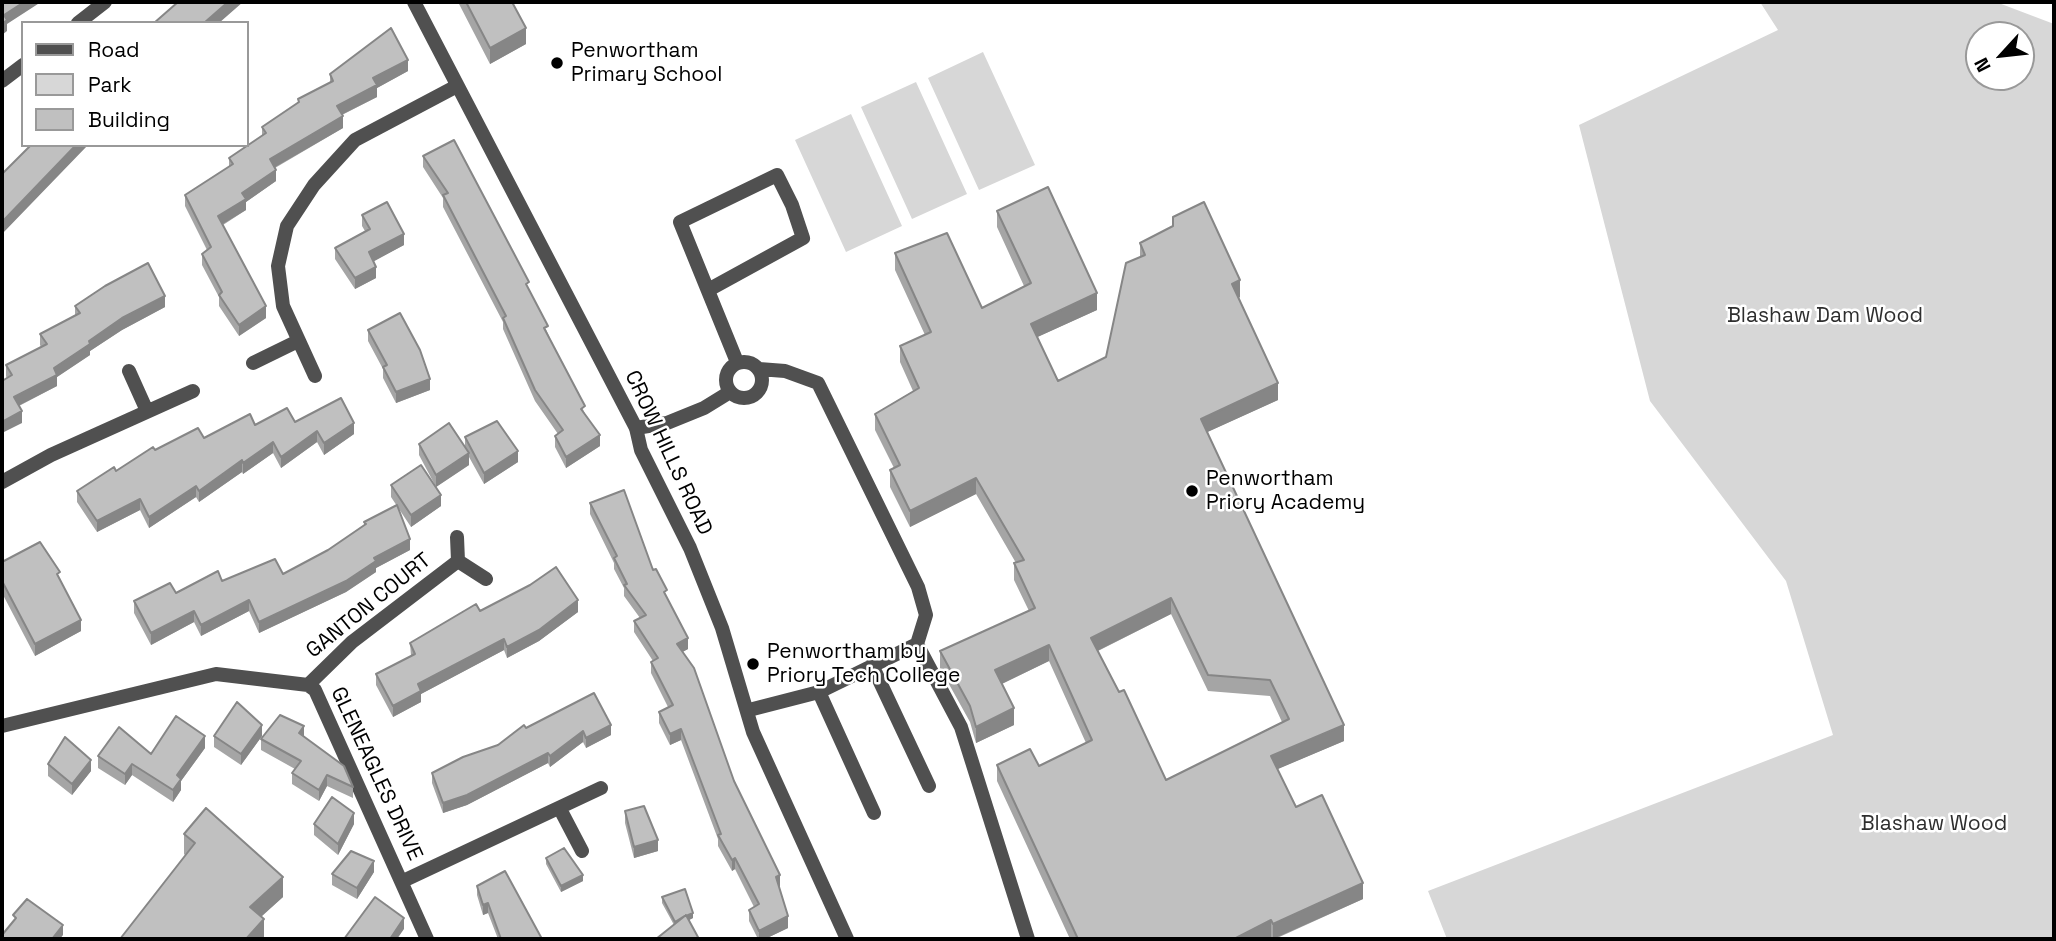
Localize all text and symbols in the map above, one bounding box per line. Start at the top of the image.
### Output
legend [21,21,248,147]
north arrow [1965,21,2035,91]
text: Road [88,36,140,63]
place label: Penwortham Primary School [571,38,722,88]
text: N [1969,54,1997,76]
marker: Penwortham Primary School [549,55,565,71]
text: Park [88,71,132,98]
text: Building [88,106,170,133]
park label: Blashaw Dam Wood [1727,303,1923,329]
street label: CROW HILLS ROAD [619,367,717,539]
place label: Penwortham Priory Academy [1206,466,1365,516]
marker: Penwortham Priory Academy [1184,483,1200,499]
street label: GANTON COURT [302,548,436,664]
place label: Penwortham by Priory Tech College [767,639,960,689]
marker: Penwortham by Priory Tech College [745,656,761,672]
street label: GLENEAGLES DRIVE [325,683,427,865]
park label: Blashaw Wood [1861,811,2007,837]

